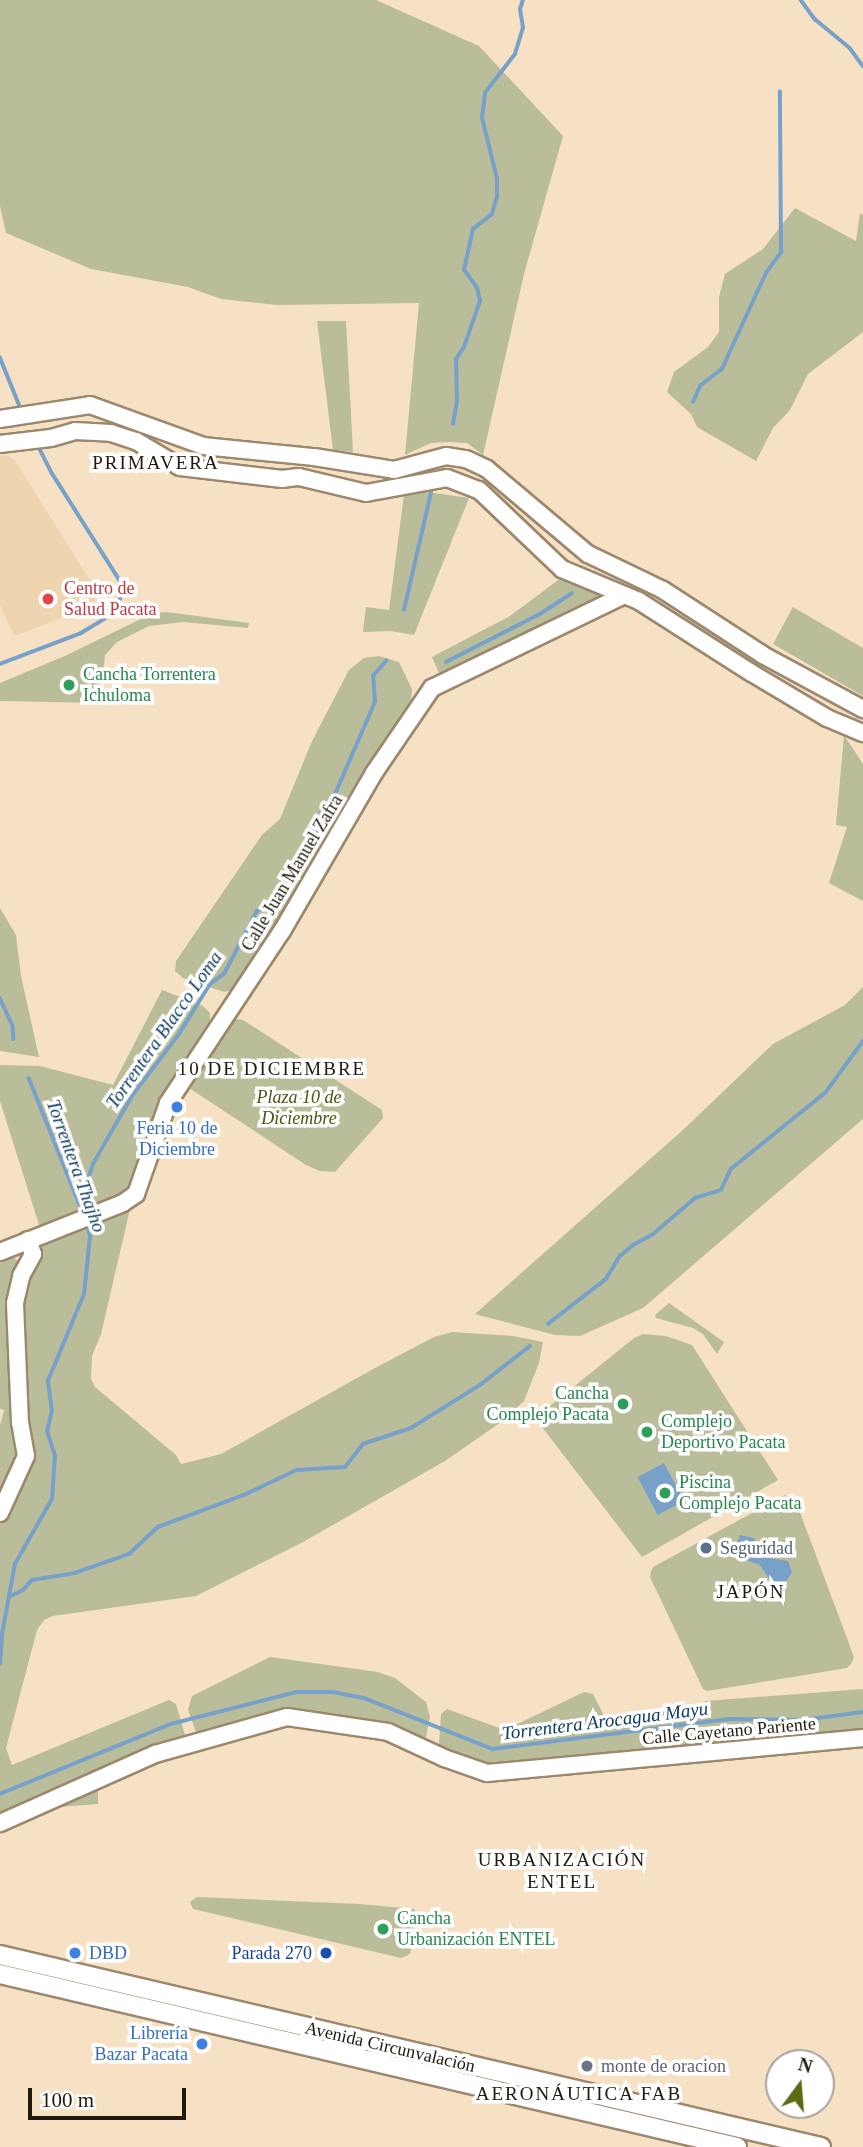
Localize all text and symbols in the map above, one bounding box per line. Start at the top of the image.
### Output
district label: PRIMAVERA [93,452,219,474]
place label: Centro de Salud Pacata [64,578,156,620]
marker: Centro de Salud Pacata [38,589,58,609]
place label: Cancha Torrentera Ichuloma [83,664,216,706]
marker: Cancha Torrentera Ichuloma [61,677,77,693]
street label: Calle Juan Manuel Zafra [237,791,347,955]
water label: Torrentera Blacco Loma [101,947,227,1113]
district label: 10 DE DICIEMBRE [180,1058,364,1080]
park label: Plaza 10 de Diciembre [257,1087,341,1130]
water label: Torrentera Thajho [41,1097,111,1235]
marker: Feria 10 de Diciembre [169,1099,185,1115]
place label: Feria 10 de Diciembre [137,1118,217,1160]
place label: Cancha Complejo Pacata [487,1383,609,1426]
marker: Cancha Complejo Pacata [615,1396,631,1412]
place label: Complejo Deportivo Pacata [661,1411,785,1454]
marker: Complejo Deportivo Pacata [639,1424,655,1440]
place label: Piscina Complejo Pacata [679,1472,801,1514]
marker: Piscina Complejo Pacata [657,1485,673,1501]
place label: Seguridad [720,1537,793,1559]
marker: Seguridad [698,1540,714,1556]
district label: JAPÓN [717,1581,785,1603]
water label: Torrentera Arocagua Mayu [500,1697,710,1745]
street label: Calle Cayetano Pariente [641,1713,817,1749]
district label: URBANIZACIÓN ENTEL [479,1849,645,1893]
place label: Cancha Urbanización ENTEL [397,1908,555,1951]
marker: Cancha Urbanización ENTEL [375,1921,391,1937]
place label: DBD [89,1942,127,1964]
place label: Parada 270 [232,1942,312,1964]
marker: DBD [67,1945,83,1961]
marker: Parada 270 [318,1945,334,1961]
street label: Avenida Circunvalación [303,2017,477,2077]
place label: Librería Bazar Pacata [95,2023,188,2066]
marker: Librería Bazar Pacata [194,2036,210,2052]
north arrow [765,2049,835,2119]
text: N [796,2053,815,2077]
place label: monte de oracion [601,2055,726,2077]
marker: monte de oracion [579,2058,595,2074]
scale bar [32,2074,189,2118]
district label: AERONÁUTICA FAB [477,2083,681,2105]
text: 100 m [41,2088,94,2112]

